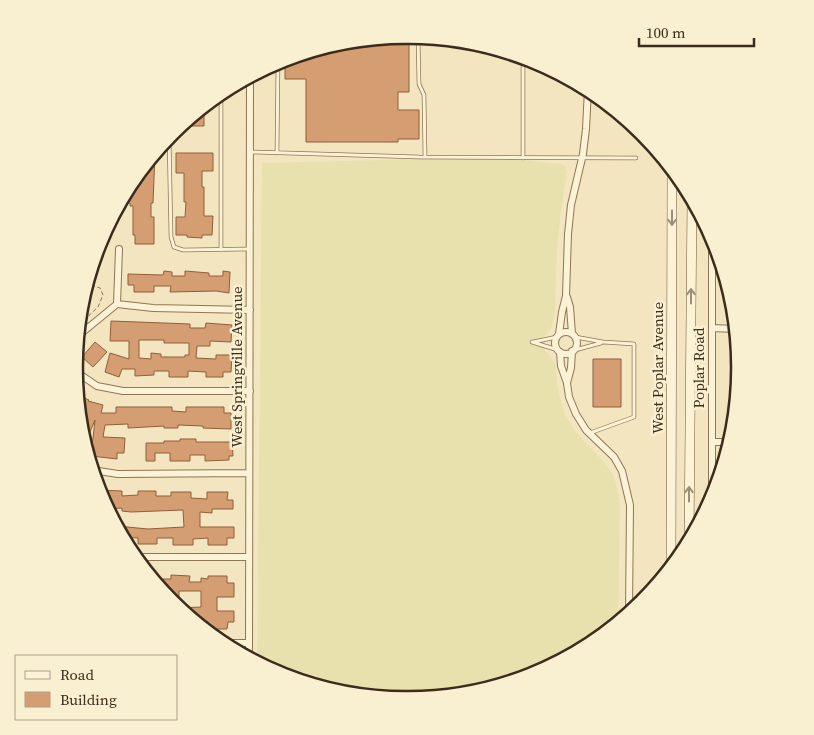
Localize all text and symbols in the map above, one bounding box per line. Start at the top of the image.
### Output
scale bar [639,15,754,47]
text: 100 m [646,22,686,43]
one-way arrow [667,209,677,225]
street label: West Springville Avenue [226,286,247,448]
one-way arrow [686,289,695,305]
street label: West Poplar Avenue [647,302,668,434]
street label: Poplar Road [688,327,709,408]
one-way arrow [684,486,694,502]
legend [15,655,178,720]
text: Road [60,664,94,685]
text: Building [60,689,117,710]

